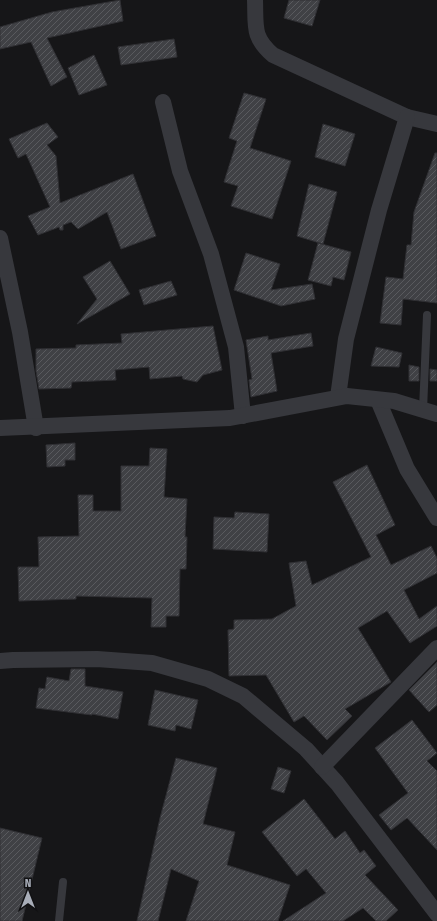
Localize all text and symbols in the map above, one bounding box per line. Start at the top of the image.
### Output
north arrow [8,873,48,913]
text: N [25,877,31,890]

